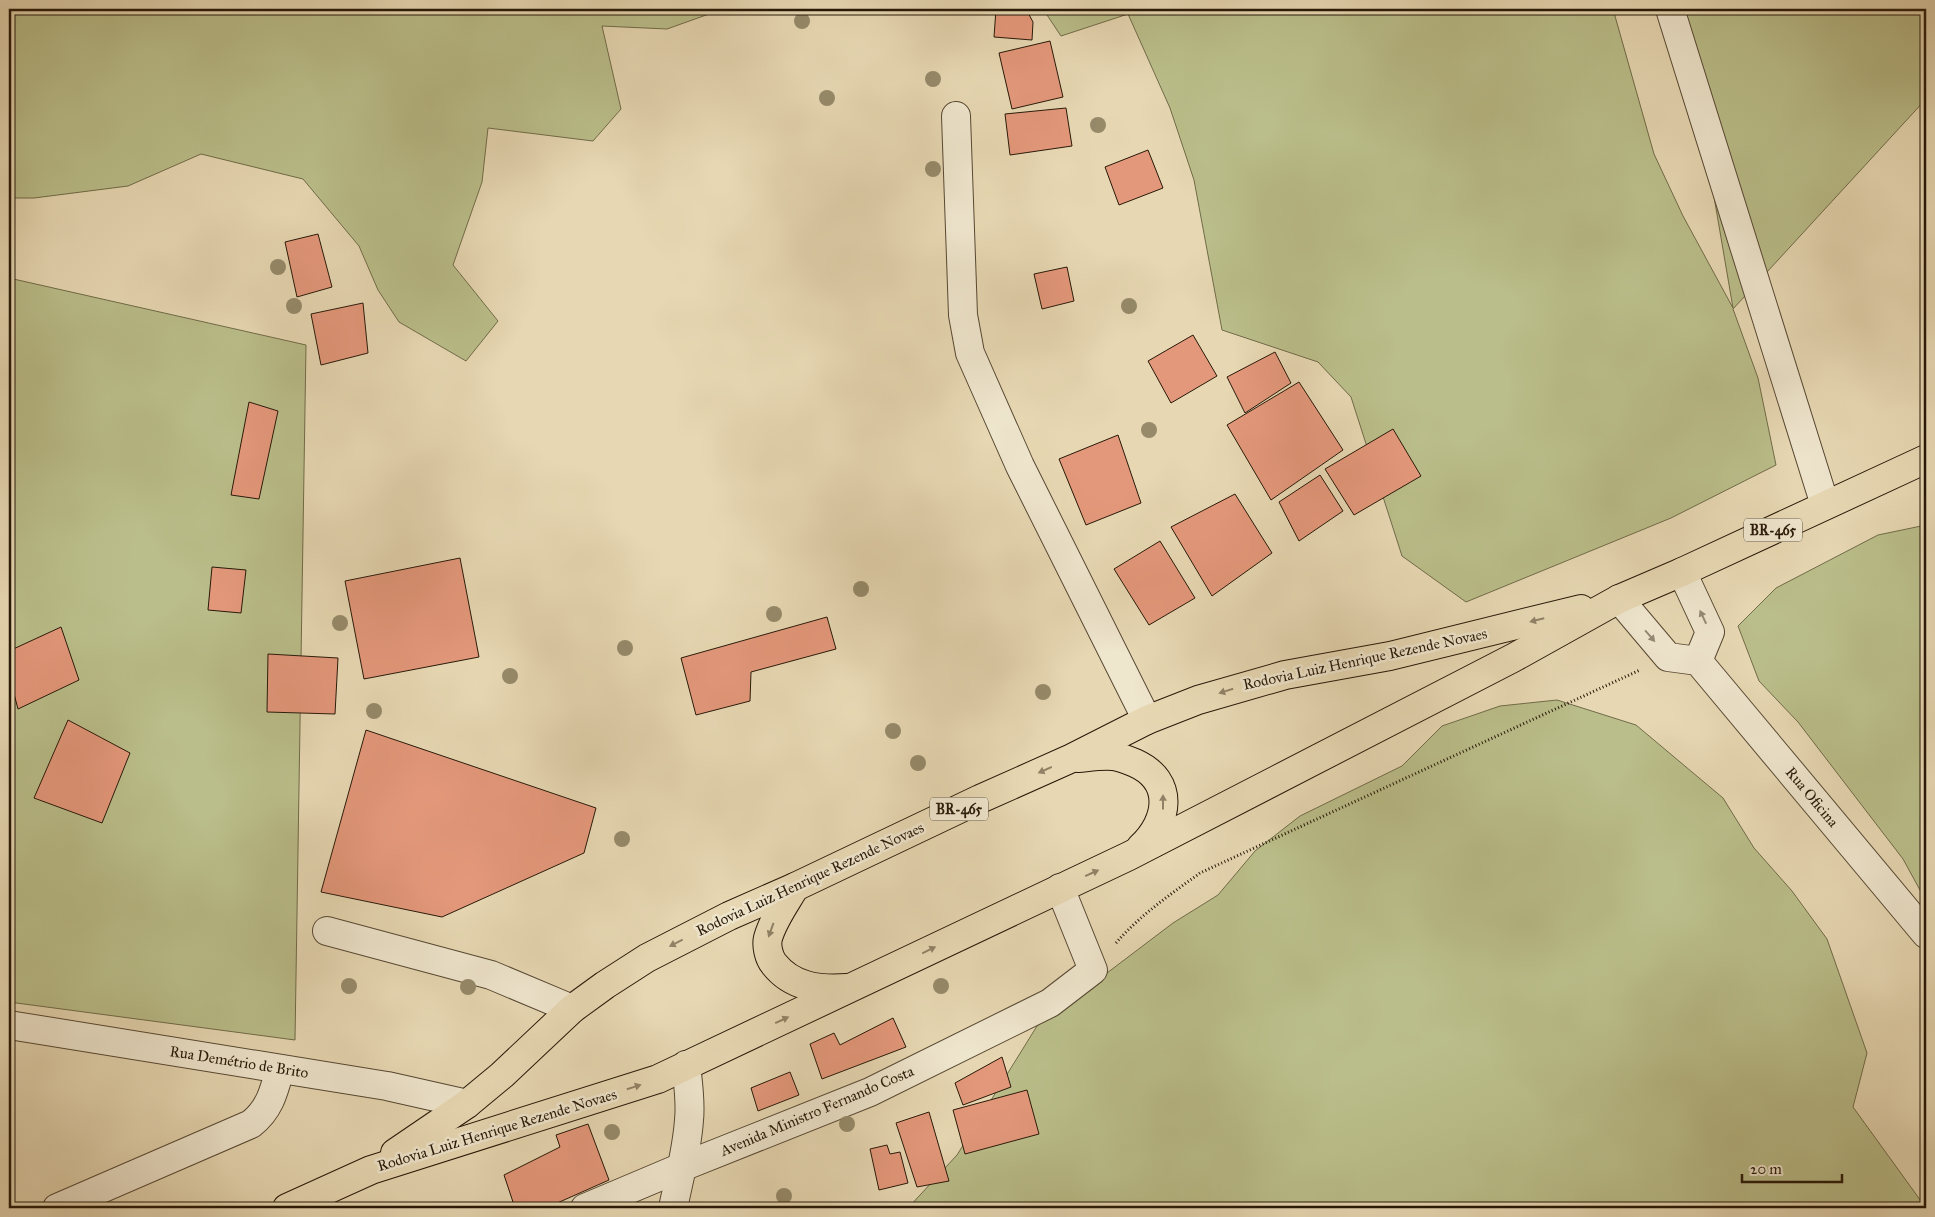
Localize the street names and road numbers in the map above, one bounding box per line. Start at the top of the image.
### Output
road number: BR-465 [1744,518,1802,542]
street label: Rodovia Luiz Henrique Rezende Novaes [1241,624,1489,695]
street label: Rua Oficina [1782,763,1843,831]
road number: BR-465 [930,798,988,821]
street label: Rodovia Luiz Henrique Rezende Novaes [693,818,927,941]
street label: Rua Demétrio de Brito [168,1042,310,1082]
street label: Avenida Ministro Fernando Costa [717,1062,917,1160]
street label: Rodovia Luiz Henrique Rezende Novaes [375,1085,619,1176]

